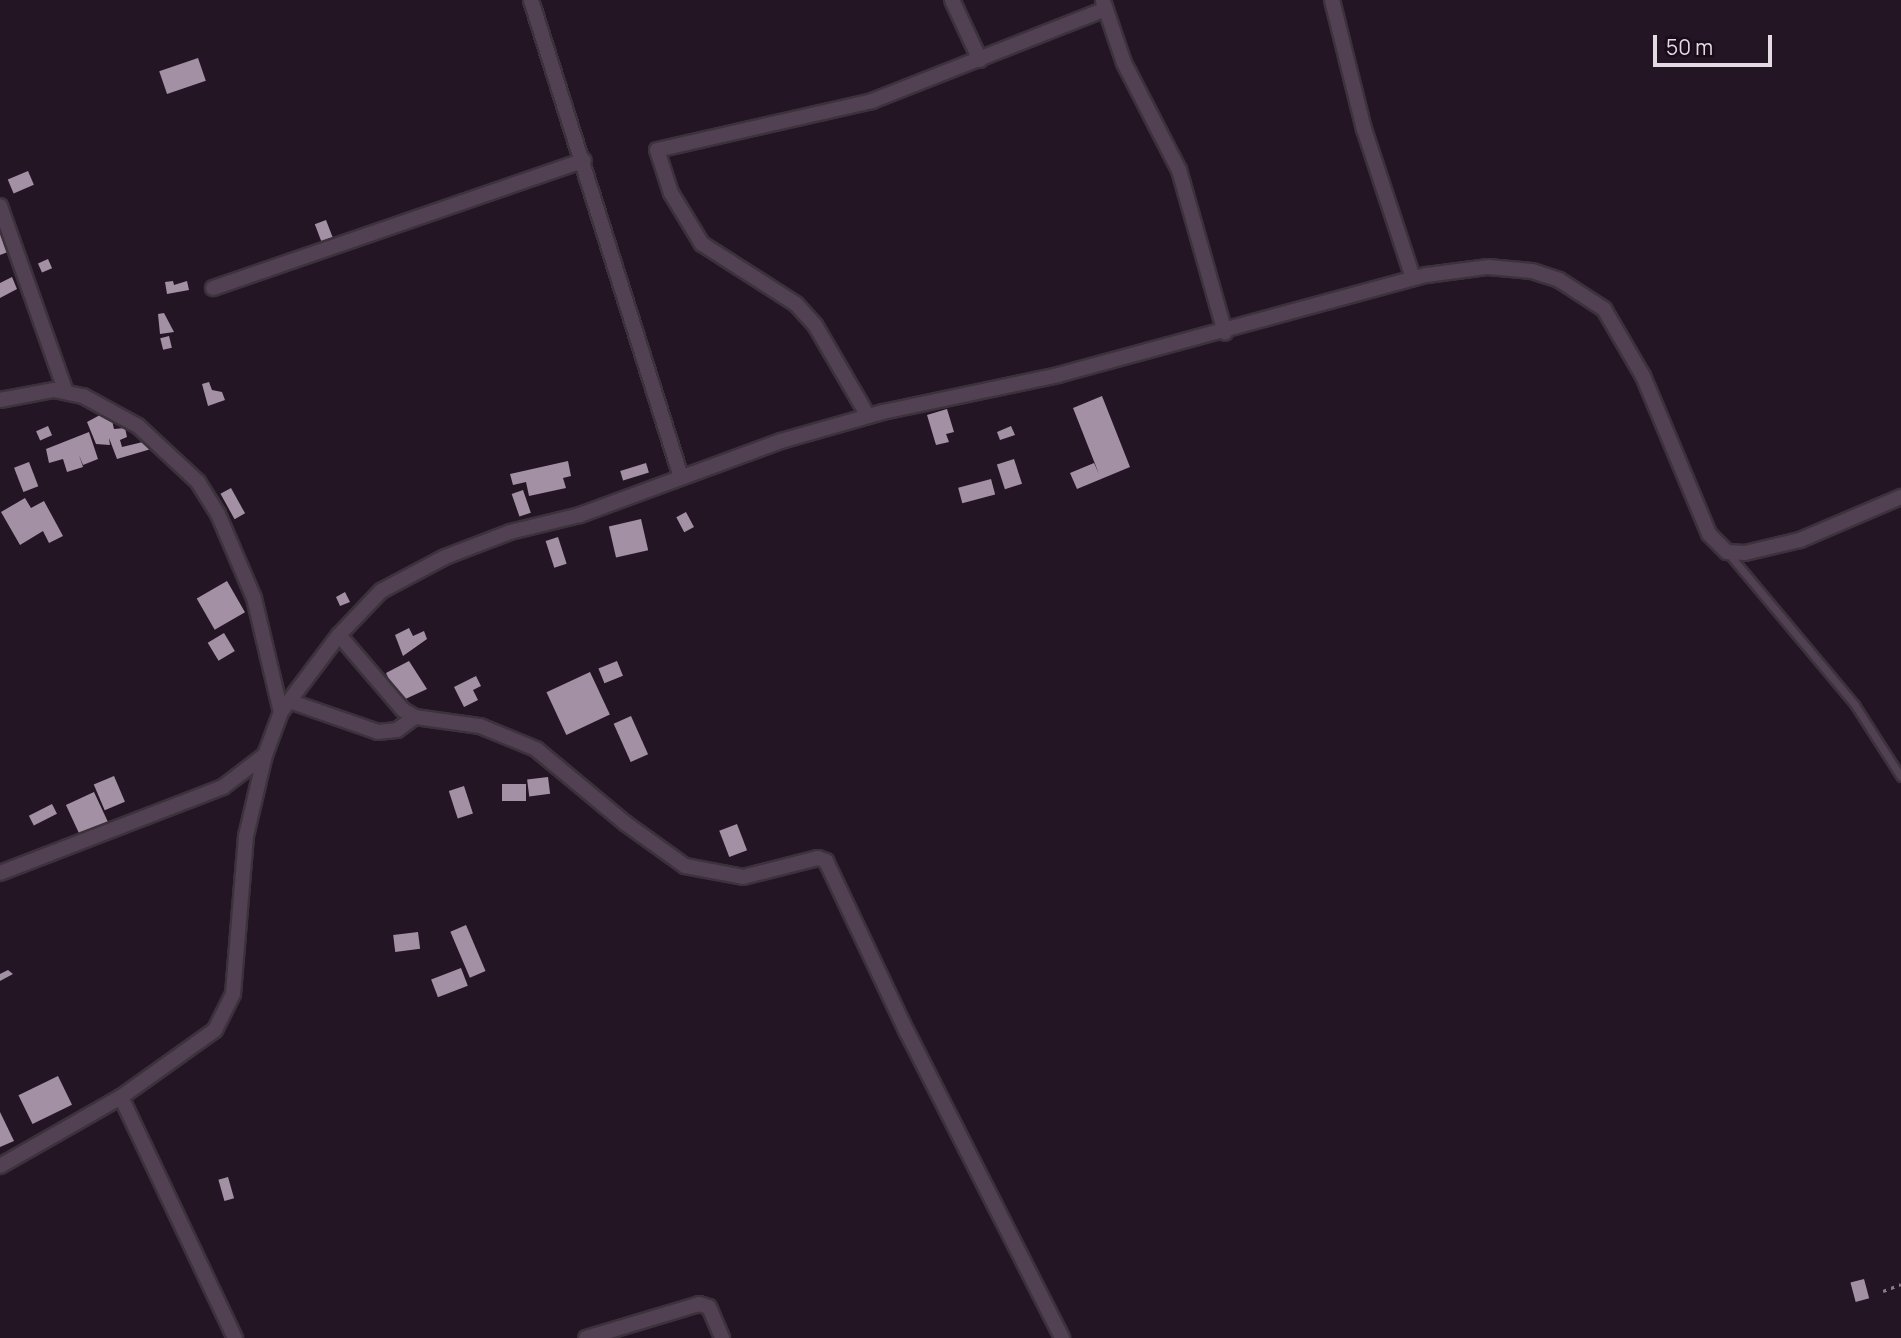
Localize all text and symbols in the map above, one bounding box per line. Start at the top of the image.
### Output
scale bar [1656,21,1775,65]
text: 50 m [1666,33,1713,61]

